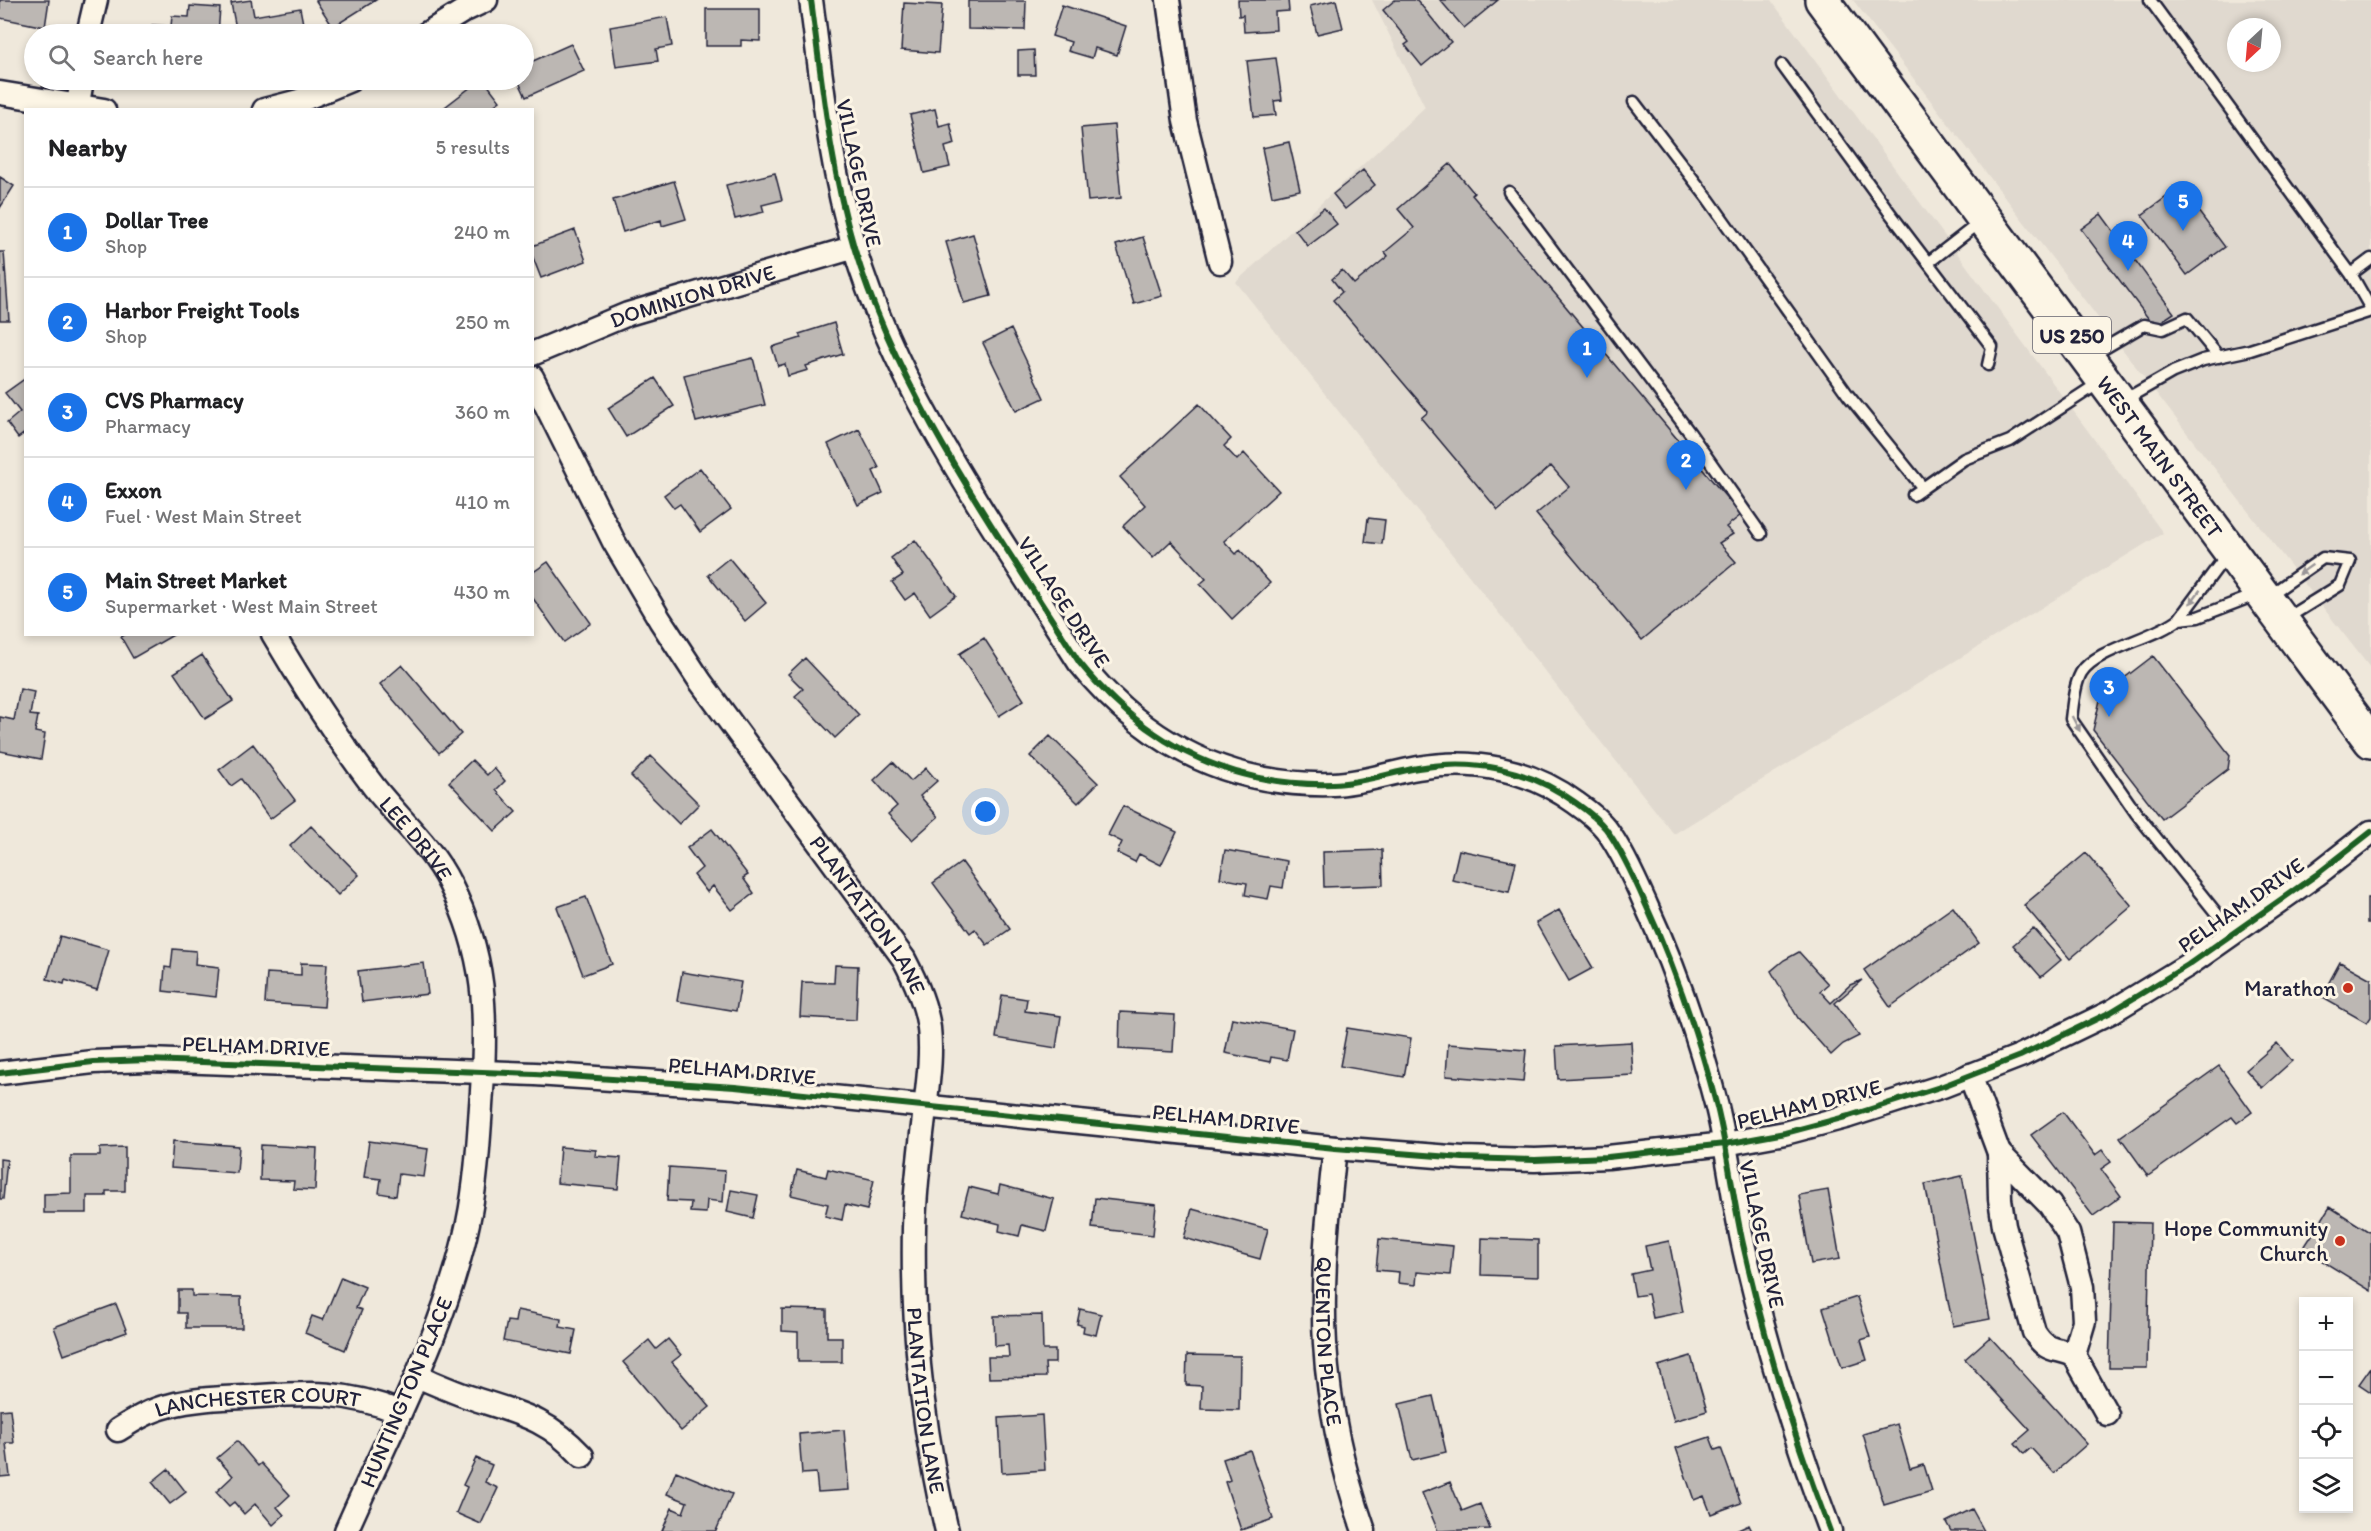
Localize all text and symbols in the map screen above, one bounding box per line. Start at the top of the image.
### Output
north arrow [2227,18,2281,72]
search box [24,24,534,90]
icon: search [45,41,78,74]
text: Search here [93,44,203,71]
street label: VILLAGE DRIVE [830,96,888,250]
text: Nearby [48,131,127,163]
text: 5 results [436,135,510,159]
pin: 5 [2164,182,2202,231]
text: Dollar Tree [105,207,208,234]
text: 1 [63,220,72,244]
text: 240 m [454,220,510,244]
pin: 4 [2108,222,2148,271]
text: Shop [105,234,147,258]
street label: DOMINION DRIVE [606,258,778,334]
text: Harbor Freight Tools [105,297,300,324]
text: 2 [62,310,73,334]
text: 250 m [455,310,510,334]
road number: US 250 [2033,317,2111,353]
text: Shop [105,324,147,348]
pin: 1 [1568,328,1606,378]
street label: WEST MAIN STREET [2091,370,2229,543]
text: CVS Pharmacy [105,387,244,414]
text: 3 [62,400,73,424]
text: 360 m [455,400,510,424]
text: Pharmacy [105,414,191,438]
pin: 2 [1666,440,1706,490]
text: Exxon [105,477,162,504]
text: 4 [61,490,74,514]
text: 410 m [455,490,510,514]
text: Fuel · West Main Street [105,504,302,528]
street label: VILLAGE DRIVE [1012,531,1116,673]
one-way arrow [2298,564,2314,576]
text: Main Street Market [105,567,287,594]
text: 5 [62,580,73,604]
text: 430 m [453,580,510,604]
one-way arrow [2189,589,2202,605]
text: Supermarket · West Main Street [105,594,378,618]
pin: 3 [2090,668,2128,717]
one-way arrow [2071,715,2081,733]
street label: LEE DRIVE [374,790,459,885]
your location [971,797,1000,826]
street label: PLANTATION LANE [804,830,932,998]
street label: PELHAM DRIVE [2173,851,2309,959]
place label: Marathon [2244,975,2337,1002]
marker: Marathon [2341,981,2355,995]
street label: PELHAM DRIVE [181,1030,331,1062]
street label: PELHAM DRIVE [667,1051,817,1091]
street label: PELHAM DRIVE [1734,1073,1884,1135]
street label: PELHAM DRIVE [1151,1098,1301,1140]
street label: VILLAGE DRIVE [1733,1157,1791,1311]
place label: Hope Community Church [2164,1215,2329,1267]
marker: Hope Community Church [2333,1234,2347,1248]
street label: QUENTON PLACE [1310,1256,1349,1428]
street label: HUNTINGTON PLACE [354,1292,458,1492]
map controls [2299,1297,2353,1513]
button: + [2299,1297,2353,1351]
street label: PLANTATION LANE [902,1306,952,1496]
button: − [2299,1351,2353,1405]
street label: LANCHESTER COURT [151,1380,364,1423]
button: locate [2299,1405,2353,1459]
button: layers [2299,1459,2353,1513]

